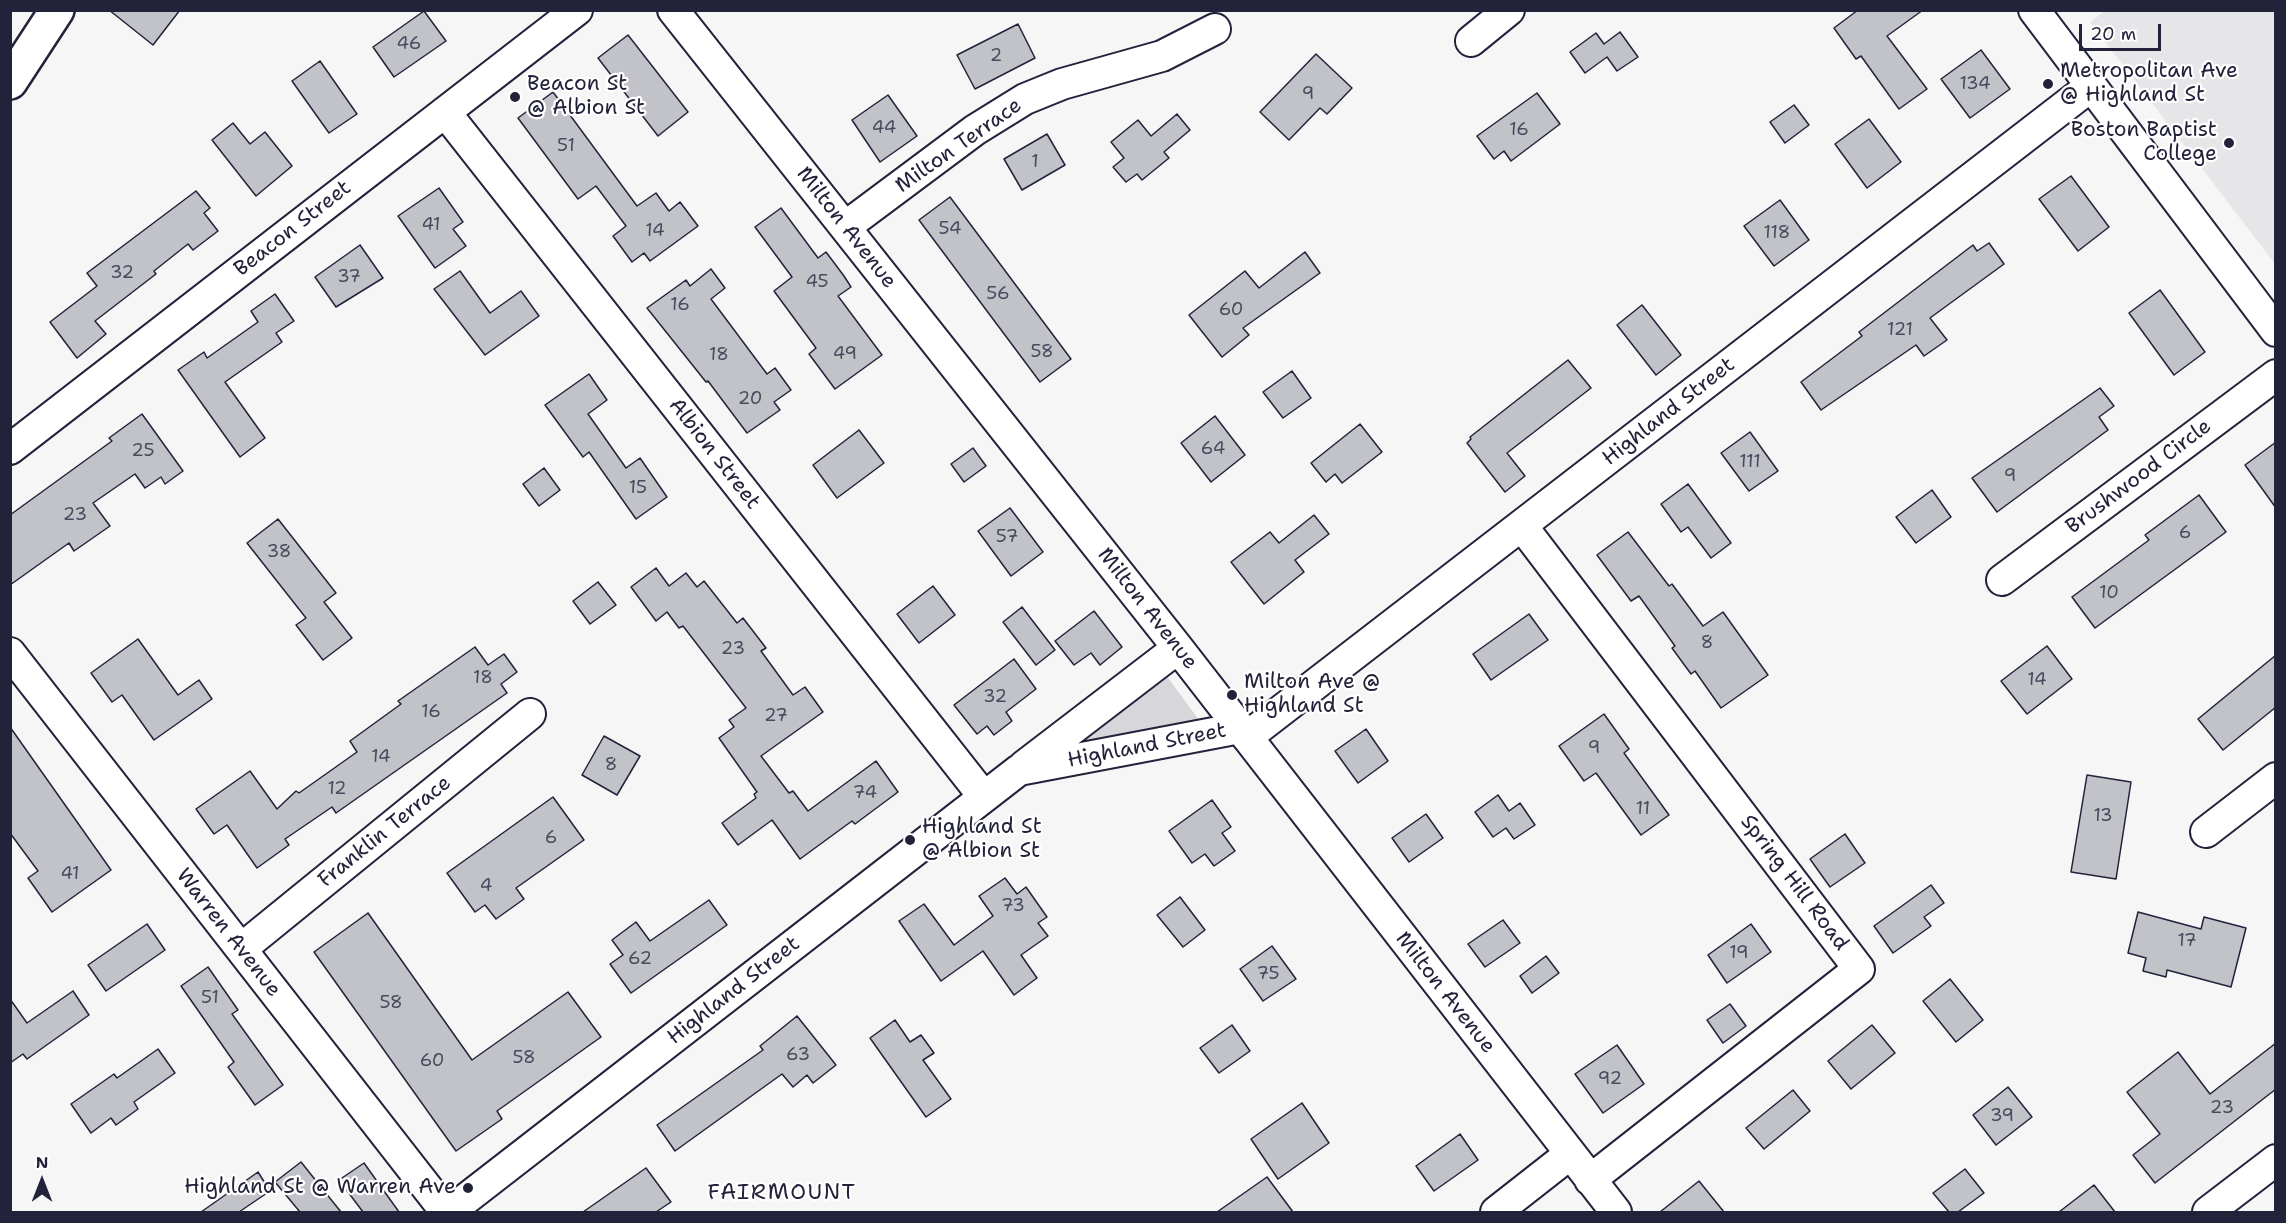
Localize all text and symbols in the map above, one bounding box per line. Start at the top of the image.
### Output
scale bar [2082,12,2164,50]
text: 20 m [2090,22,2136,46]
house number: 46 [397,33,421,55]
house number: 2 [990,45,1002,67]
place label: Metropolitan Ave @ Highland St [2060,59,2238,109]
place label: Beacon St @ Albion St [527,72,645,122]
house number: 134 [1959,73,1991,95]
marker: Metropolitan Ave @ Highland St [2041,77,2055,91]
house number: 9 [1302,83,1314,105]
marker: Beacon St @ Albion St [508,90,522,104]
street label: Milton Terrace [891,93,1027,199]
house number: 44 [872,117,896,139]
place label: Boston Baptist College [2071,118,2217,168]
house number: 16 [1509,119,1529,141]
house number: 51 [557,135,575,157]
marker: Boston Baptist College [2222,136,2236,150]
house number: 1 [1031,151,1039,173]
street label: Milton Avenue [791,162,901,294]
street label: Beacon Street [230,176,356,282]
house number: 41 [421,214,441,236]
house number: 54 [938,218,962,240]
house number: 14 [645,220,665,242]
house number: 118 [1764,222,1790,244]
house number: 32 [110,262,134,284]
house number: 37 [337,266,361,288]
house number: 45 [805,271,829,293]
house number: 56 [986,283,1010,305]
house number: 16 [670,294,690,316]
house number: 60 [1219,299,1243,321]
house number: 121 [1887,319,1913,341]
house number: 58 [1030,341,1054,363]
house number: 49 [833,343,857,365]
house number: 18 [709,344,729,366]
street label: Highland Street [1598,353,1740,471]
house number: 20 [738,388,762,410]
street label: Albion Street [663,393,765,515]
street label: Brushwood Circle [2061,414,2217,540]
house number: 64 [1201,438,1225,460]
house number: 25 [131,440,155,462]
house number: 111 [1739,451,1761,473]
house number: 9 [2004,465,2016,487]
house number: 15 [629,477,647,499]
house number: 23 [63,504,87,526]
house number: 6 [2179,522,2191,544]
house number: 57 [996,526,1018,548]
house number: 38 [267,541,291,563]
street label: Milton Avenue [1092,543,1202,675]
house number: 10 [2099,582,2119,604]
house number: 8 [1701,632,1713,654]
house number: 23 [721,638,745,660]
house number: 18 [473,667,493,689]
house number: 14 [2027,669,2047,691]
place label: Milton Ave @ Highland St [1244,670,1380,720]
house number: 32 [983,686,1007,708]
marker: Milton Ave @ Highland St [1225,688,1239,702]
house number: 16 [421,701,441,723]
house number: 27 [764,705,788,727]
street label: Highland Street [1066,718,1228,774]
house number: 9 [1588,737,1600,759]
house number: 14 [371,746,391,768]
house number: 8 [605,754,617,776]
street label: Franklin Terrace [314,771,456,893]
house number: 12 [327,778,347,800]
house number: 74 [853,782,877,804]
house number: 11 [1636,798,1650,820]
house number: 13 [2093,805,2113,827]
street label: Spring Hill Road [1735,810,1853,956]
place label: Highland St @ Albion St [922,815,1042,865]
house number: 6 [545,827,557,849]
marker: Highland St @ Albion St [903,833,917,847]
house number: 41 [60,863,80,885]
street label: Warren Avenue [170,864,286,1002]
house number: 4 [480,875,492,897]
house number: 73 [1001,895,1025,917]
street label: Milton Avenue [1390,927,1500,1059]
house number: 17 [2177,930,2197,952]
street label: Highland Street [663,932,805,1050]
house number: 19 [1729,942,1749,964]
house number: 62 [628,948,652,970]
house number: 75 [1257,963,1279,985]
house number: 51 [201,987,219,1009]
house number: 58 [379,992,403,1014]
house number: 63 [786,1044,810,1066]
house number: 58 [512,1047,536,1069]
house number: 60 [420,1050,444,1072]
house number: 92 [1598,1068,1622,1090]
house number: 23 [2210,1097,2234,1119]
house number: 39 [1990,1105,2014,1127]
north arrow [12,1151,72,1211]
text: N [36,1152,48,1173]
place label: Highland St @ Warren Ave [184,1175,456,1201]
district label: FAIRMOUNT [708,1180,856,1206]
marker: Highland St @ Warren Ave [461,1181,475,1195]

